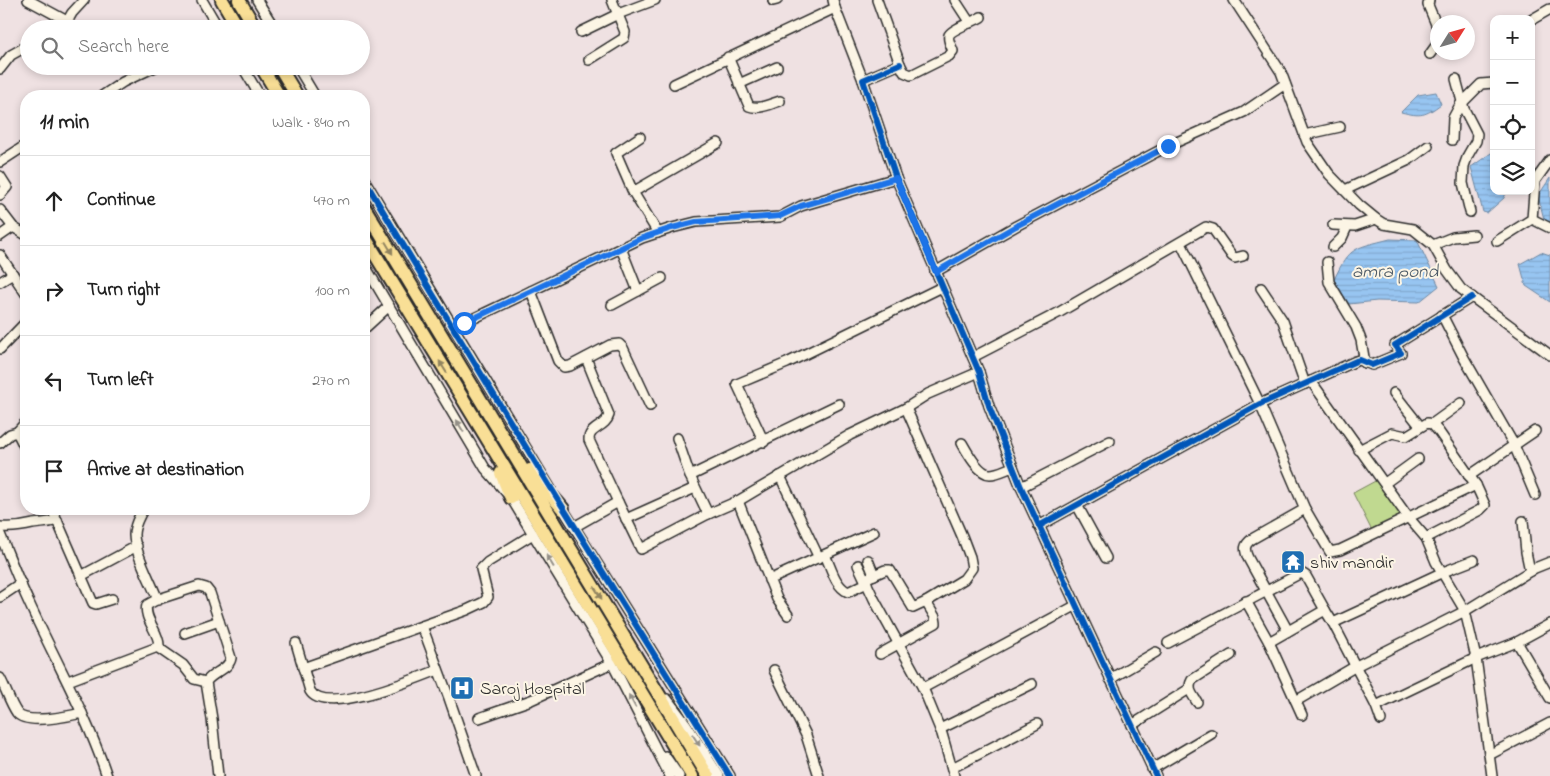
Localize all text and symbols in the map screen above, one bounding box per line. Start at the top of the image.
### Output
north arrow [1430,15,1475,60]
map controls [1490,15,1535,195]
button: + [1490,15,1535,60]
search box [20,20,370,75]
icon: search [38,34,66,62]
text: Search here [78,34,169,61]
button: − [1490,60,1535,105]
button: locate [1490,105,1535,150]
text: 11 min [40,108,89,138]
text: Walk · 840 m [272,111,350,135]
route end [1157,135,1180,158]
button: layers [1490,150,1535,195]
icon: ahead [40,187,68,215]
text: Continue [87,187,155,214]
text: 470 m [313,189,350,213]
one-way arrow [384,242,394,255]
water label: amra pond [1352,259,1439,286]
icon: right [40,277,68,305]
text: Turn right [87,277,160,304]
text: 100 m [315,279,350,303]
route start [453,312,476,335]
one-way arrow [438,360,447,373]
icon: left [40,367,68,395]
text: Turn left [87,367,154,394]
text: 270 m [312,369,350,393]
one-way arrow [456,420,465,433]
icon: arrive [40,457,68,485]
text: Arrive at destination [87,457,244,484]
temple icon: shiv mandir [1280,549,1306,575]
place label: shiv mandir [1310,551,1394,577]
one-way arrow [545,555,554,568]
one-way arrow [593,586,602,600]
hospital icon: Saroj Hospital [449,675,475,701]
place label: Saroj Hospital [480,677,585,703]
one-way arrow [628,694,636,708]
one-way arrow [692,734,701,747]

